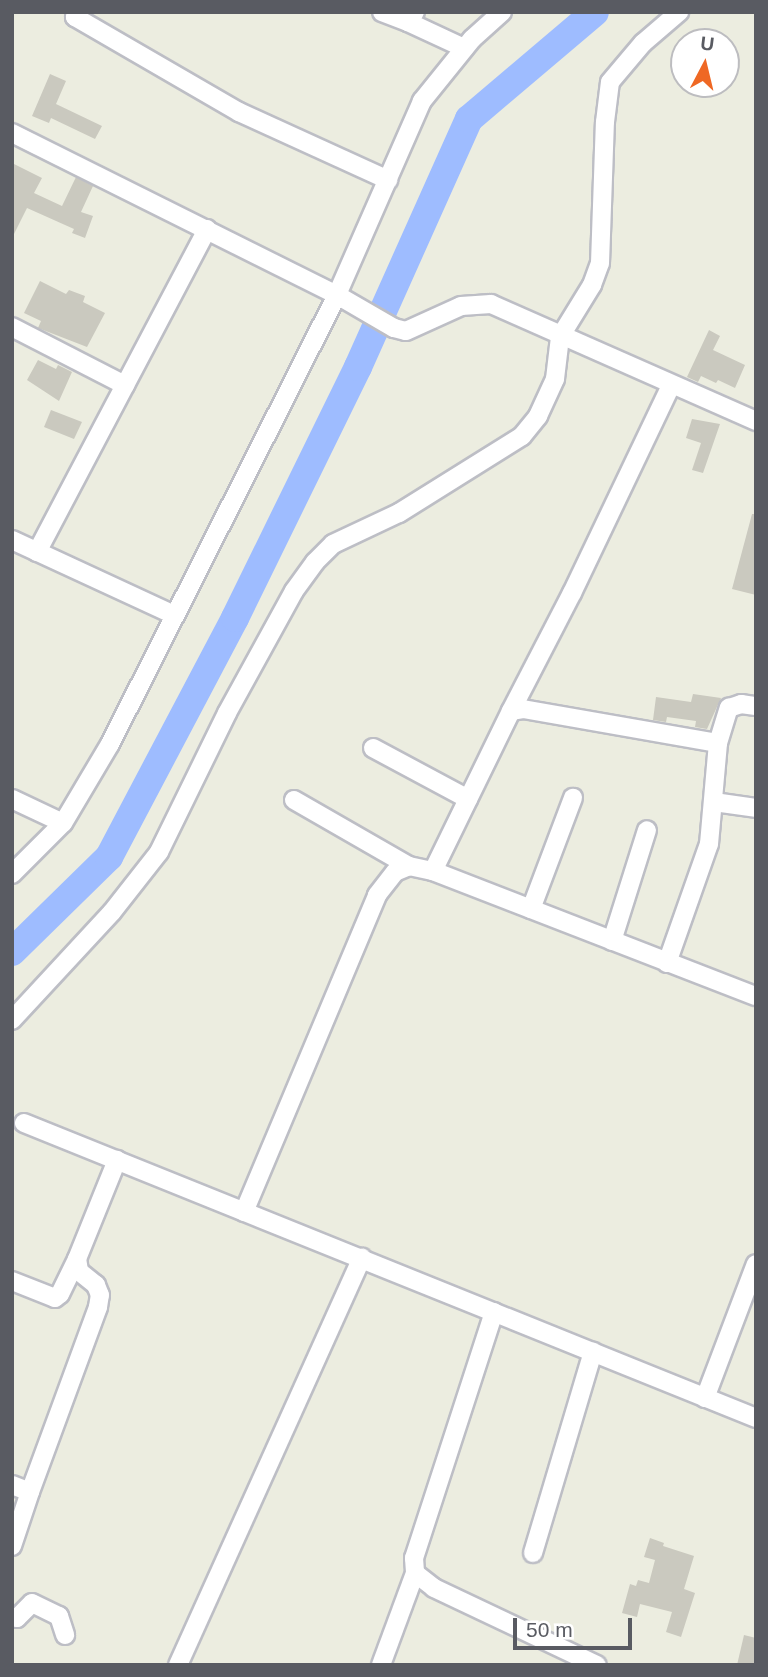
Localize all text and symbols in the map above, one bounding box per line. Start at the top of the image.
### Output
north arrow [670,28,740,98]
text: U [699,32,715,55]
scale bar [516,1604,635,1648]
text: 50 m [526,1618,573,1641]

